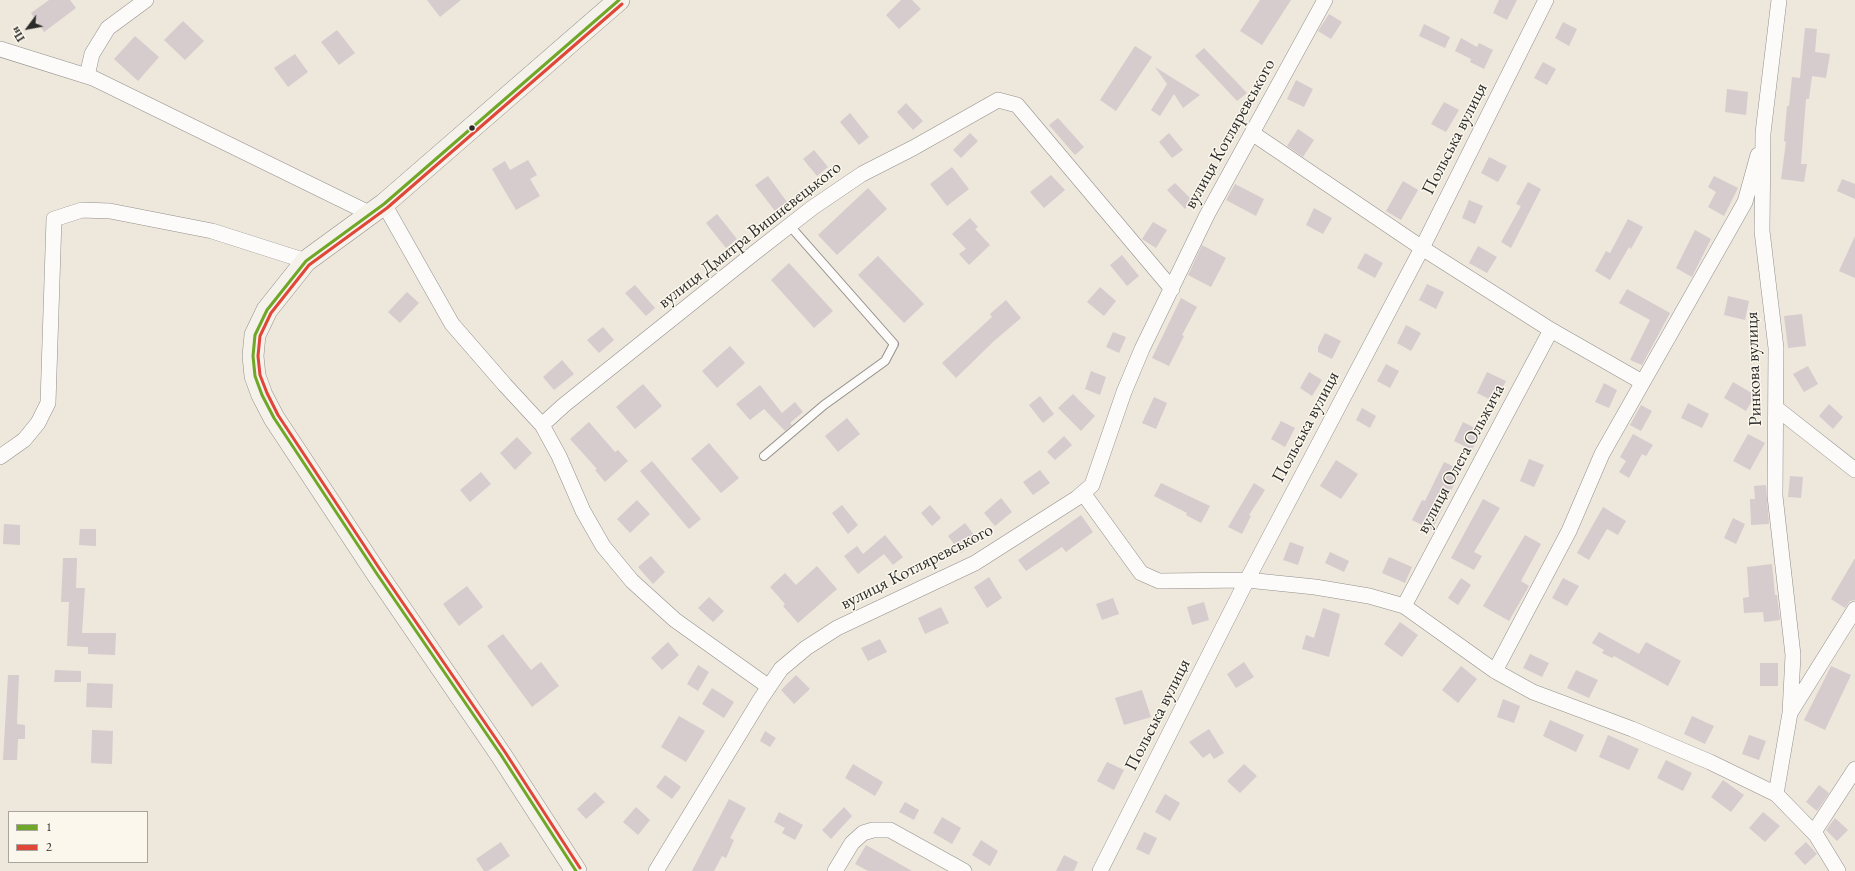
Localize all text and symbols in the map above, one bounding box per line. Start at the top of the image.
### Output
north arrow [8,8,48,48]
text: Пн [8,24,28,44]
street label: вулиця Котляревського [1180,55,1280,213]
street label: Польська вулиця [1418,79,1492,199]
unlabelled marker [467,123,477,133]
street label: вулиця Дмитра Вишневецького [654,157,846,313]
street label: Ринкова вулиця [1741,311,1767,427]
street label: Польська вулиця [1268,368,1344,486]
street label: вулиця Олега Ольжича [1412,381,1510,537]
street label: вулиця Котляревського [837,519,997,615]
street label: Польська вулиця [1121,655,1195,775]
legend [8,811,148,863]
text: 1 [46,819,52,835]
text: 2 [46,839,52,855]

